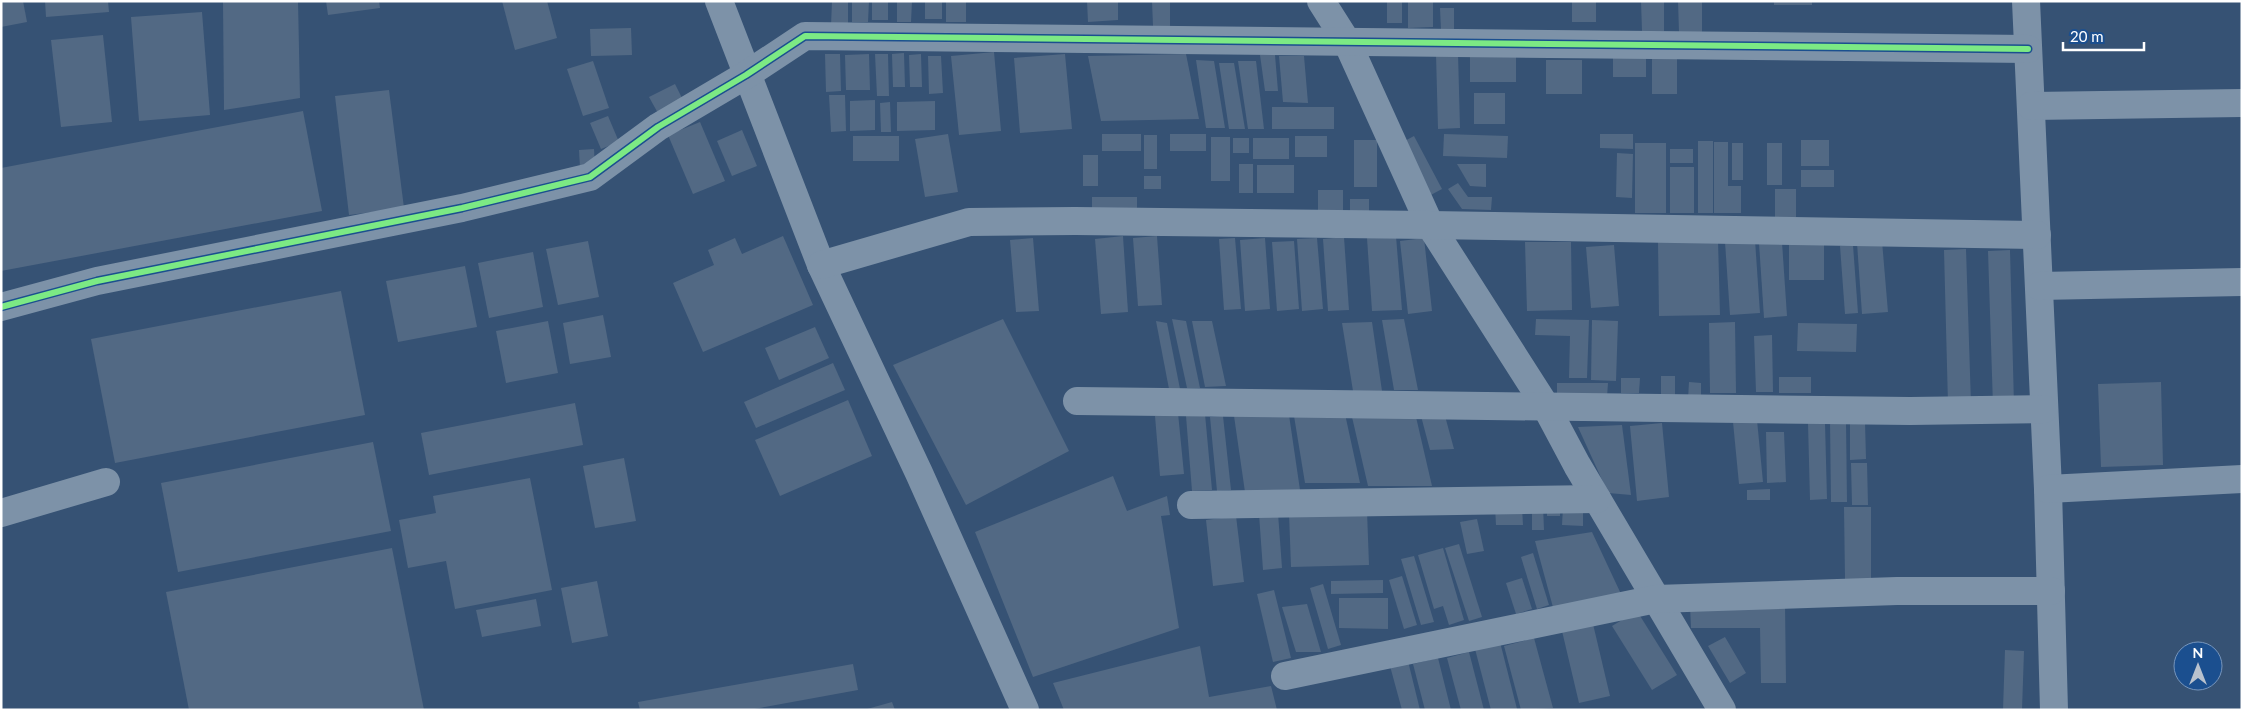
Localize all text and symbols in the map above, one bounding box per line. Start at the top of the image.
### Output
scale bar [2063,20,2144,52]
text: 20 m [2070,27,2104,45]
north arrow [2173,641,2223,691]
text: N [2193,644,2203,661]

